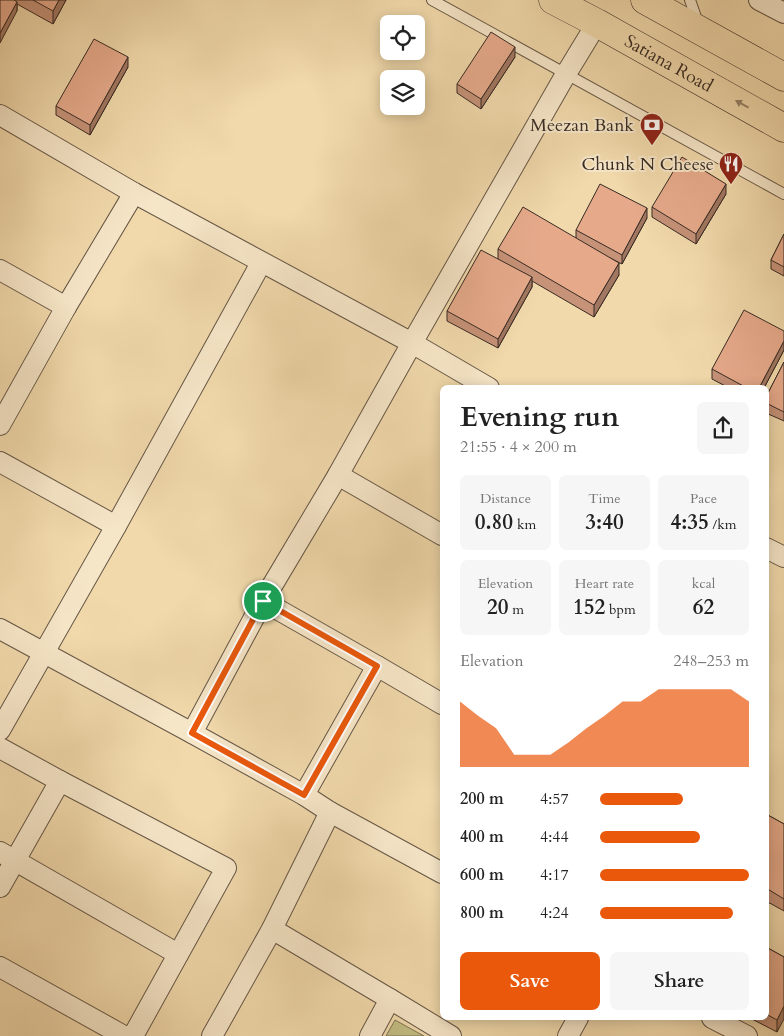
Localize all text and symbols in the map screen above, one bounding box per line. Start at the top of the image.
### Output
map controls [380,15,425,115]
button: locate [380,15,425,60]
street label: Satiana Road [620,28,718,98]
button: layers [380,70,425,115]
one-way arrow [735,100,748,109]
bank icon: Meezan Bank [639,112,665,146]
place label: Meezan Bank [530,113,634,138]
restaurant icon: Chunk N Cheese [718,151,744,185]
place label: Chunk N Cheese [581,152,714,177]
text: Evening run [460,398,619,436]
button: share [697,402,749,454]
text: 21:55 · 4 × 200 m [460,436,577,458]
text: Distance [480,489,531,508]
text: Time [588,489,621,508]
text: Pace [690,489,717,508]
text: 0.80 [475,508,513,537]
text: 3:40 [585,508,624,537]
text: 4:35 [670,508,709,537]
text: km [513,515,536,534]
text: /km [709,515,737,534]
text: Elevation [478,574,533,593]
text: Heart rate [575,574,634,593]
text: kcal [692,574,715,593]
pin [242,580,284,622]
icon: arrive [249,587,277,615]
text: 20 [487,593,508,622]
text: 152 [573,593,605,622]
text: 62 [693,593,714,622]
text: m [508,600,524,619]
text: bpm [605,600,636,619]
text: Elevation [460,650,524,672]
text: 248–253 m [673,650,749,672]
text: 200 m [460,788,504,810]
text: 4:57 [540,788,569,810]
text: 400 m [460,826,504,848]
text: 4:44 [540,826,569,848]
text: 600 m [460,864,504,886]
text: 4:17 [540,864,569,886]
text: 800 m [460,902,504,924]
text: 4:24 [540,902,569,924]
button: Save [460,952,600,1010]
button: Share [610,952,749,1010]

